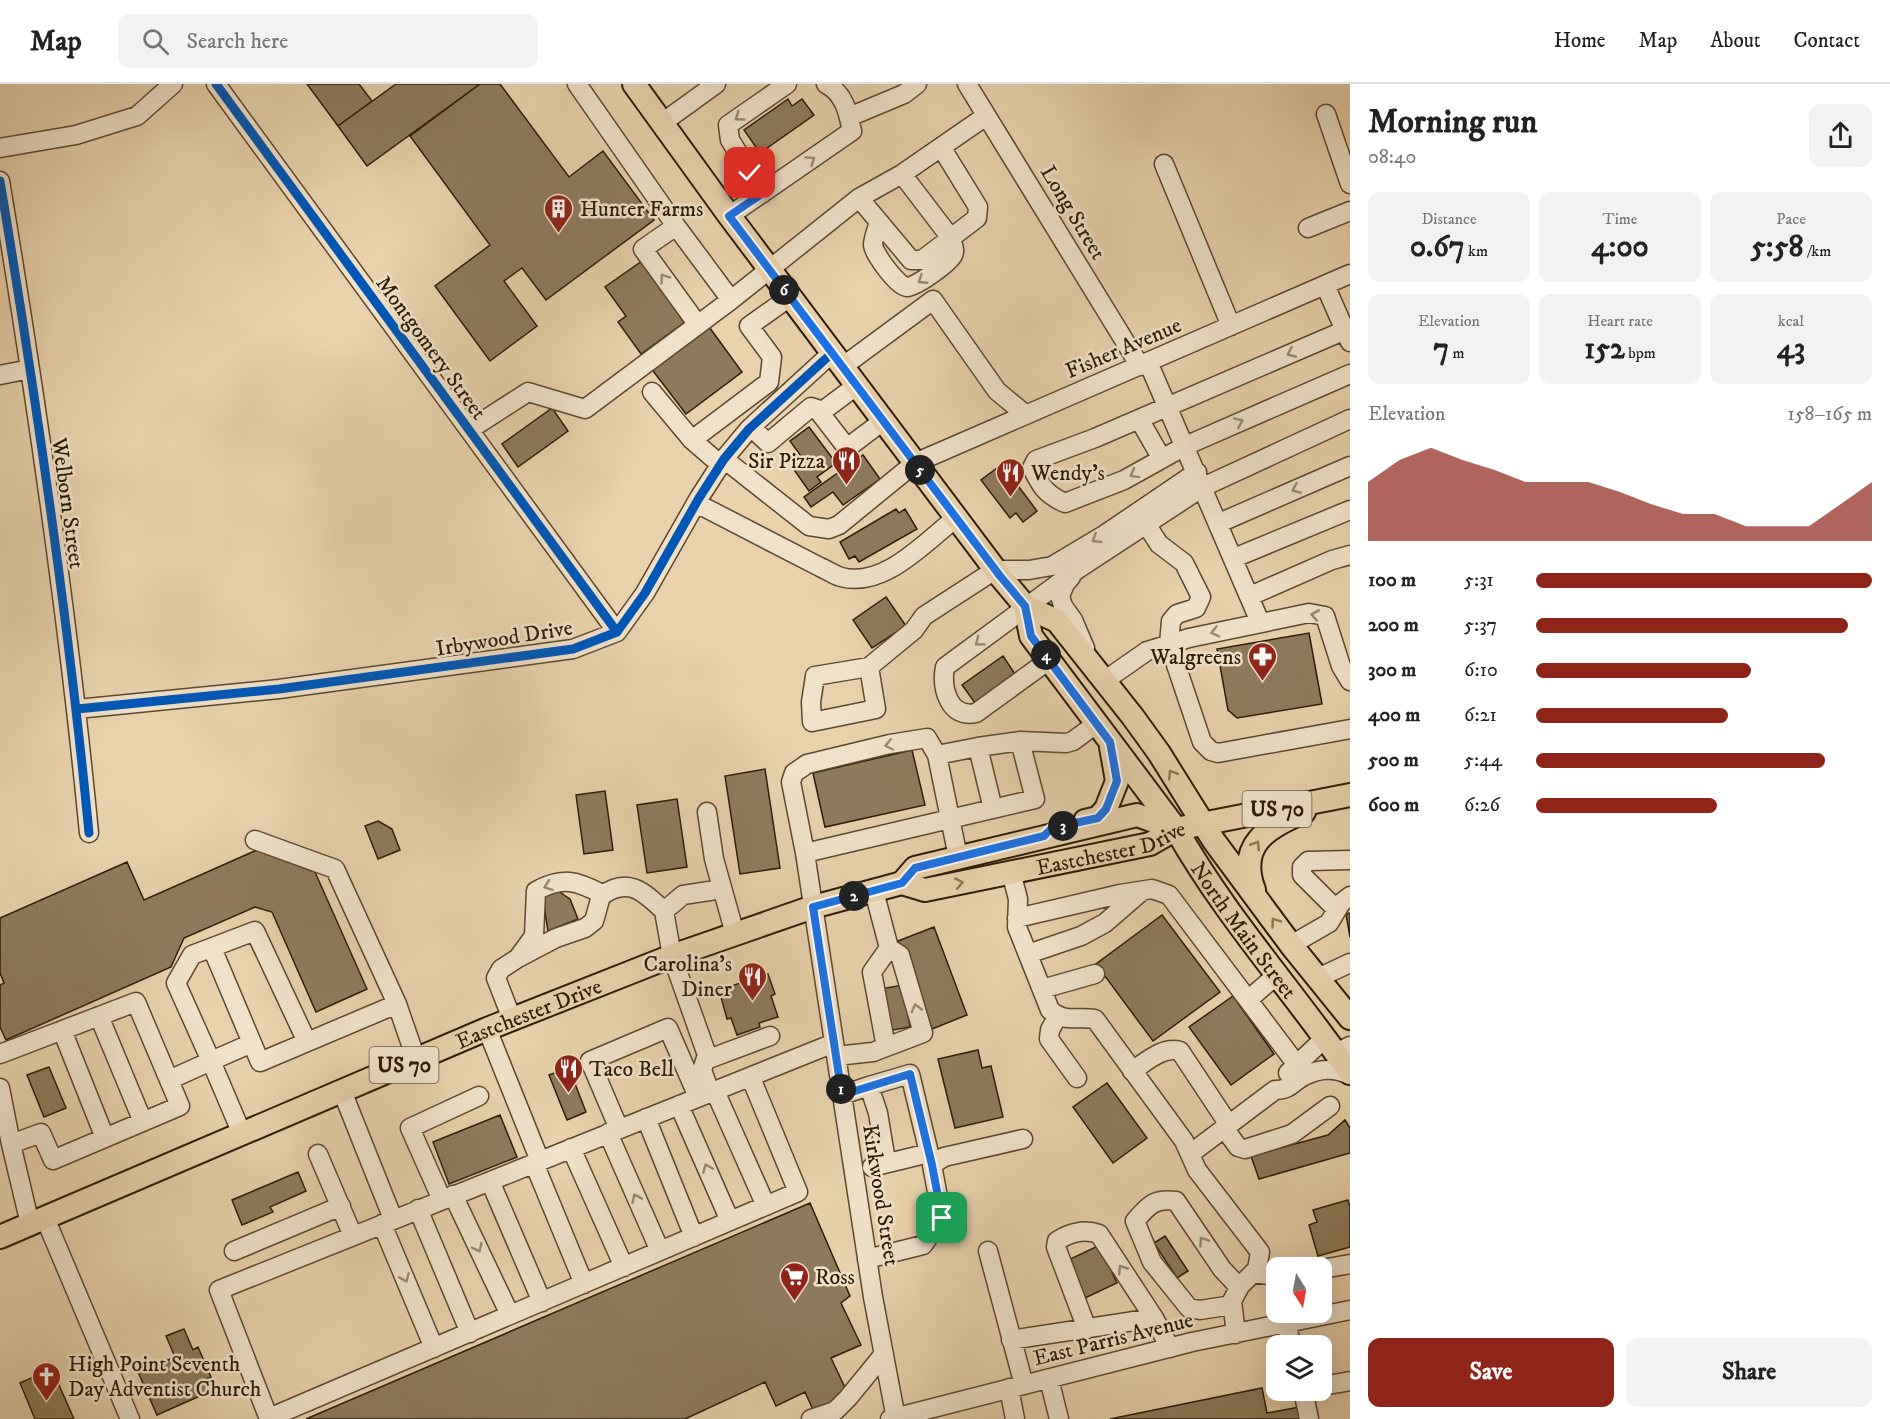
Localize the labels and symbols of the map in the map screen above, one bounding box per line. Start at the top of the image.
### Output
one-way arrow [735,110,746,121]
pin [724,147,775,198]
one-way arrow [804,156,815,167]
street label: Long Street [1034,161,1111,265]
building icon: Hunter Farms [543,192,575,234]
place label: Hunter Farms [580,196,703,223]
street label: Montgomery Street [370,271,492,425]
one-way arrow [918,272,928,284]
one-way arrow [660,273,671,284]
pin: 6 [769,275,799,305]
street label: Fisher Avenue [1062,312,1186,385]
one-way arrow [1286,346,1297,358]
one-way arrow [1232,418,1243,430]
street label: Welborn Street [45,435,90,571]
restaurant icon: Sir Pizza [830,444,862,486]
place label: Sir Pizza [748,448,826,475]
pin: 5 [905,455,935,485]
restaurant icon: Wendy's [994,456,1026,498]
place label: Wendy's [1030,460,1105,487]
one-way arrow [1130,467,1140,478]
one-way arrow [1292,482,1303,494]
one-way arrow [1092,532,1102,544]
one-way arrow [1310,610,1320,622]
street label: Irbywood Drive [434,614,575,663]
one-way arrow [1210,625,1220,638]
one-way arrow [974,634,985,645]
pin: 4 [1031,640,1061,670]
pharmacy icon: Walgreens [1246,640,1278,682]
place label: Walgreens [1149,644,1241,671]
one-way arrow [885,737,895,750]
one-way arrow [1168,770,1180,780]
road number: US 70 [1242,791,1312,827]
pin: 3 [1048,811,1078,841]
street label: Eastchester Drive [1034,816,1188,882]
one-way arrow [1248,840,1259,851]
street label: North Main Street [1184,857,1302,1005]
one-way arrow [954,877,964,890]
one-way arrow [543,878,554,891]
pin: 2 [839,881,869,911]
one-way arrow [1271,918,1282,929]
place label: Carolina's Diner [644,951,733,1003]
restaurant icon: Carolina's Diner [737,960,769,1002]
street label: Eastchester Drive [452,973,606,1056]
one-way arrow [911,1003,923,1014]
road number: US 70 [370,1047,438,1083]
restaurant icon: Taco Bell [552,1052,584,1094]
place label: Taco Bell [589,1056,675,1083]
pin: 1 [826,1074,856,1104]
street label: Kirkwood Street [856,1122,905,1268]
one-way arrow [702,1163,714,1174]
pin [916,1192,967,1243]
one-way arrow [631,1193,643,1204]
one-way arrow [1199,1237,1210,1248]
one-way arrow [471,1242,483,1253]
north arrow [1266,1257,1332,1323]
supermarket icon: Ross [778,1260,810,1302]
place label: Ross [815,1264,855,1291]
one-way arrow [1118,1265,1129,1276]
one-way arrow [398,1271,410,1282]
street label: East Parris Avenue [1031,1307,1196,1372]
place label: High Point Seventh Day Adventist Church [68,1351,262,1403]
church icon: High Point Seventh Day Adventist Church [31,1360,63,1402]

